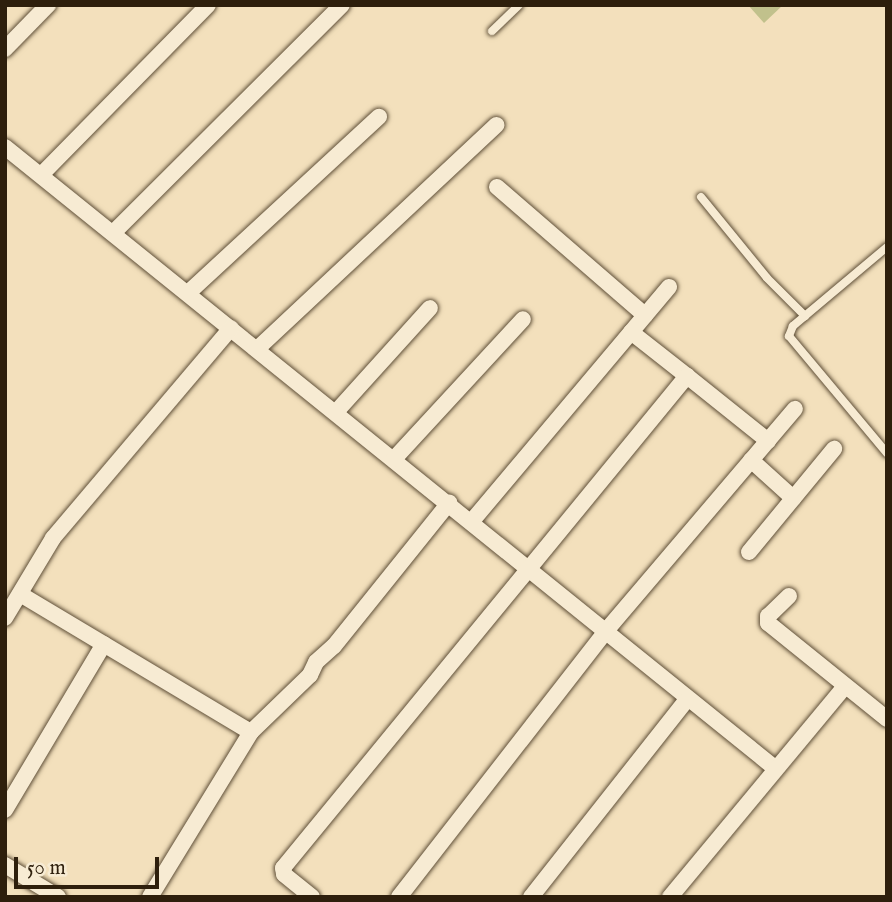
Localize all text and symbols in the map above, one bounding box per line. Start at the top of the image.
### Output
scale bar [18,842,163,886]
text: 50 m [27,855,66,882]

